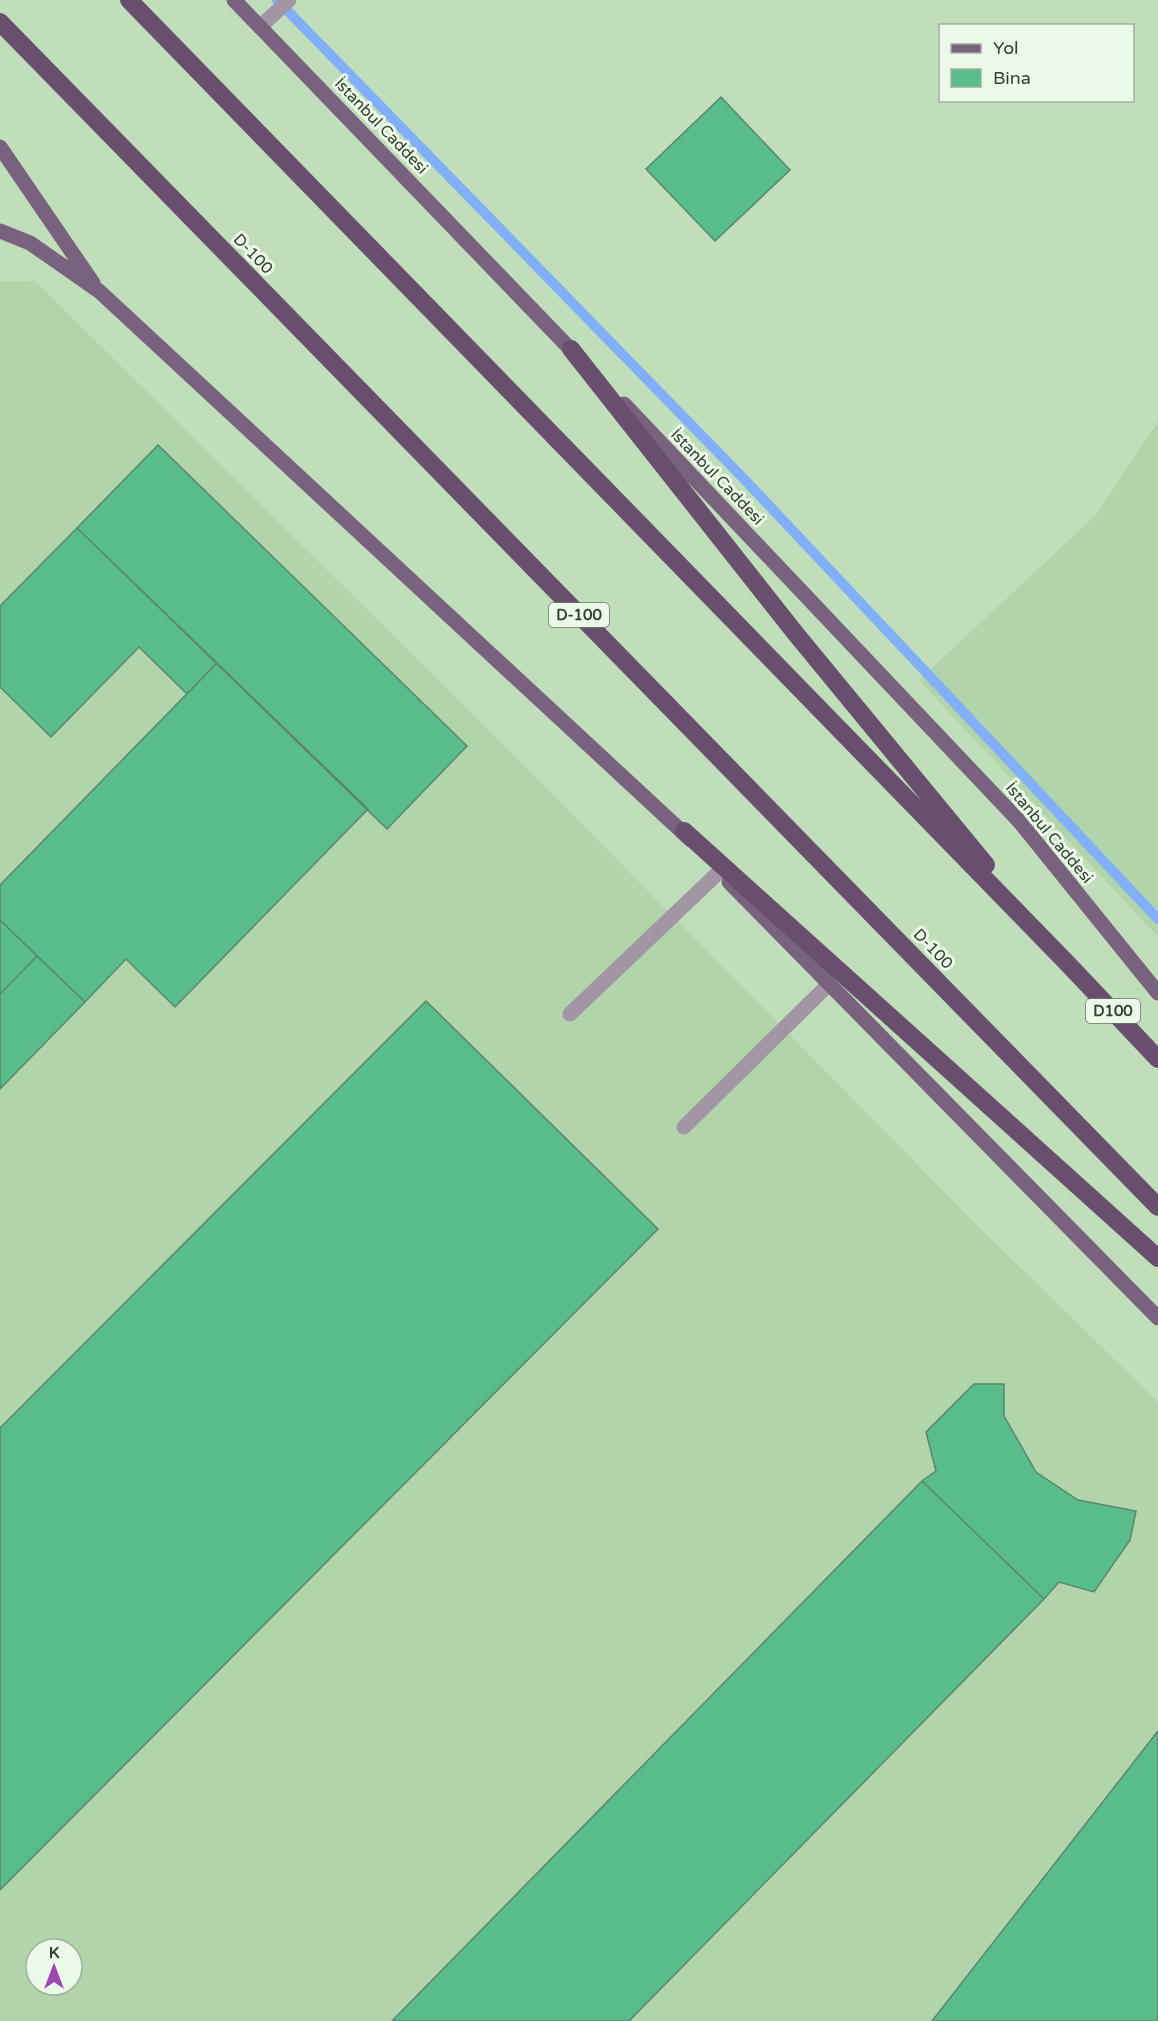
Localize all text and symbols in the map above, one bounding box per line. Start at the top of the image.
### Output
legend [939,24,1134,102]
text: Yol [993,37,1019,59]
text: Bina [993,67,1031,89]
street label: İstanbul Caddesi [330,74,432,178]
street label: D-100 [229,230,277,278]
street label: İstanbul Caddesi [666,425,768,529]
road number: D-100 [549,603,609,627]
street label: İstanbul Caddesi [1001,778,1097,888]
street label: D-100 [909,925,957,973]
road number: D100 [1086,999,1140,1023]
north arrow [24,1937,84,1997]
text: K [49,1943,60,1963]

